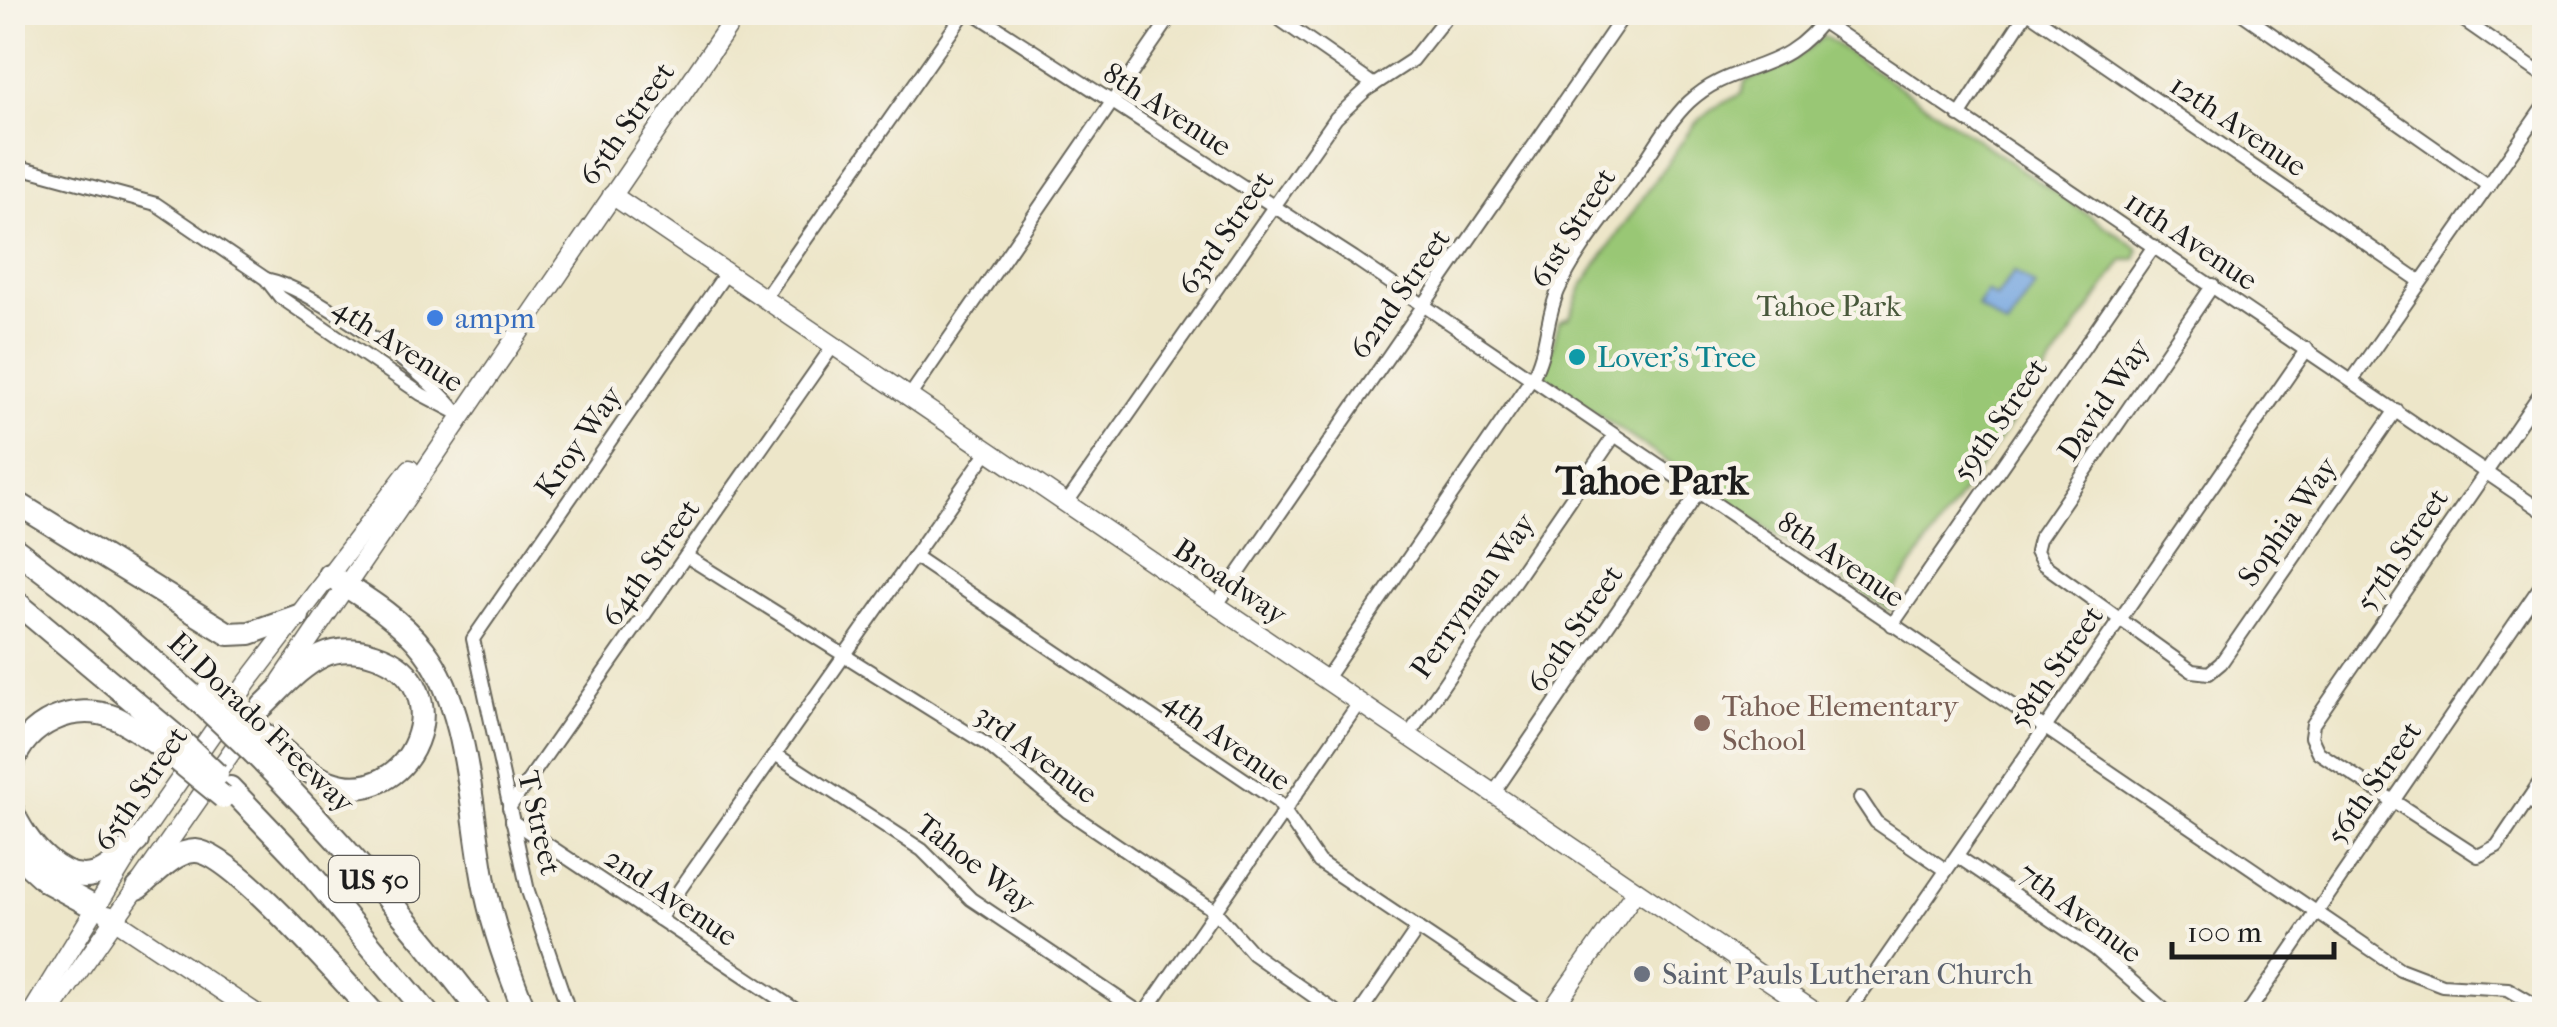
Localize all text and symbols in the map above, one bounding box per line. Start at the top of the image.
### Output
street label: 65th Street [572,55,682,192]
street label: 8th Avenue [1096,56,1238,164]
street label: 12th Avenue [2163,68,2313,184]
street label: 61st Street [1523,162,1624,294]
street label: 63rd Street [1171,164,1281,302]
street label: 11th Avenue [2118,184,2264,298]
street label: 62nd Street [1342,222,1458,366]
park label: Tahoe Park [1757,289,1902,324]
street label: 4th Avenue [326,290,470,400]
place label: ampm [455,301,535,336]
marker: ampm [424,307,446,329]
street label: David Way [2050,332,2158,468]
place label: Lover's Tree [1597,340,1756,375]
marker: Lover's Tree [1566,346,1588,368]
street label: 59th Street [1945,352,2055,488]
street label: Kroy Way [528,379,631,504]
street label: Sophia Way [2231,450,2346,593]
district label: Tahoe Park [1555,458,1750,504]
street label: 57th Street [2348,482,2456,618]
street label: 64th Street [595,493,708,633]
street label: 8th Avenue [1771,505,1911,615]
street label: Perryman Way [1403,506,1543,685]
street label: Broadway [1167,532,1294,633]
street label: 60th Street [1520,558,1630,699]
street label: 58th Street [2001,599,2111,735]
street label: El Dorado Freeway [161,625,362,821]
street label: 4th Avenue [1157,683,1297,799]
place label: Tahoe Elementary School [1722,689,1959,758]
street label: 3rd Avenue [968,697,1104,811]
marker: Tahoe Elementary School [1691,712,1713,734]
street label: 56th Street [2319,714,2429,851]
street label: 65th Street [87,720,195,858]
street label: T Street [510,767,568,879]
street label: Tahoe Way [908,807,1042,922]
street label: 2nd Avenue [598,840,744,954]
street label: 7th Avenue [2011,855,2149,971]
road number: US 50 [329,856,419,902]
scale bar [2172,897,2334,959]
text: 100 m [2187,915,2262,950]
place label: Saint Pauls Lutheran Church [1662,957,2033,992]
marker: Saint Pauls Lutheran Church [1631,963,1653,985]

